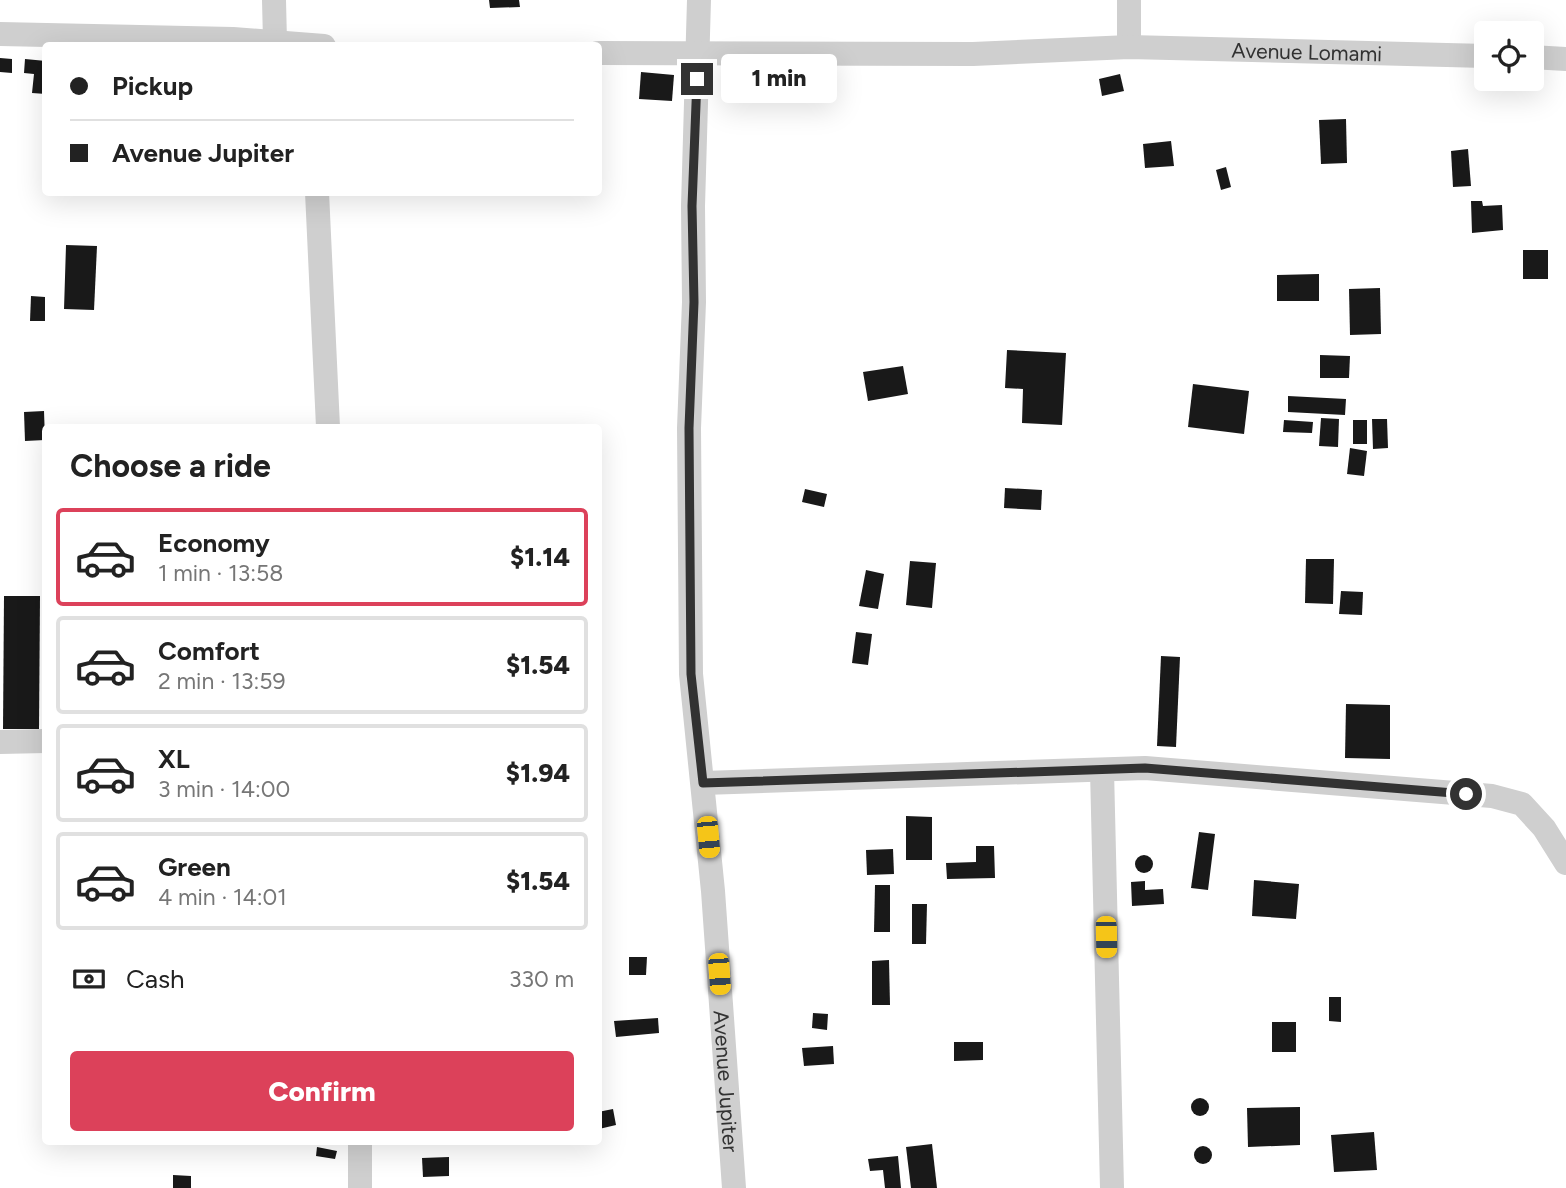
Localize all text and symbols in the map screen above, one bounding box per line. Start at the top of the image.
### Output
map controls [1474,21,1544,91]
button: locate [1474,21,1544,91]
street label: Avenue Lomami [1231,37,1382,66]
callout: 1 min [722,55,837,104]
route end [681,63,713,95]
text: 1 min [752,64,806,92]
text: Pickup [112,70,193,102]
text: Avenue Jupiter [112,137,294,169]
text: Choose a ride [70,447,271,485]
icon: car [74,526,137,589]
text: Economy [158,527,270,559]
text: $1.14 [510,541,570,573]
text: 1 min · 13:58 [158,559,283,587]
icon: car [74,634,137,697]
text: Comfort [158,635,260,667]
text: $1.54 [506,649,570,681]
text: 2 min · 13:59 [158,667,286,695]
icon: car [74,742,137,805]
text: XL [158,743,190,775]
text: $1.94 [506,757,570,789]
text: 3 min · 14:00 [158,775,290,803]
route start [1450,778,1482,810]
car [696,815,721,859]
icon: car [74,850,137,913]
text: Green [158,851,231,883]
text: $1.54 [506,865,570,897]
text: 4 min · 14:01 [158,883,287,911]
car [1096,916,1117,958]
car [708,952,731,996]
icon: cash [70,960,108,998]
text: Cash [126,963,185,995]
text: 330 m [509,965,574,993]
street label: Avenue Jupiter [709,1009,744,1153]
button: Confirm [70,1051,574,1131]

